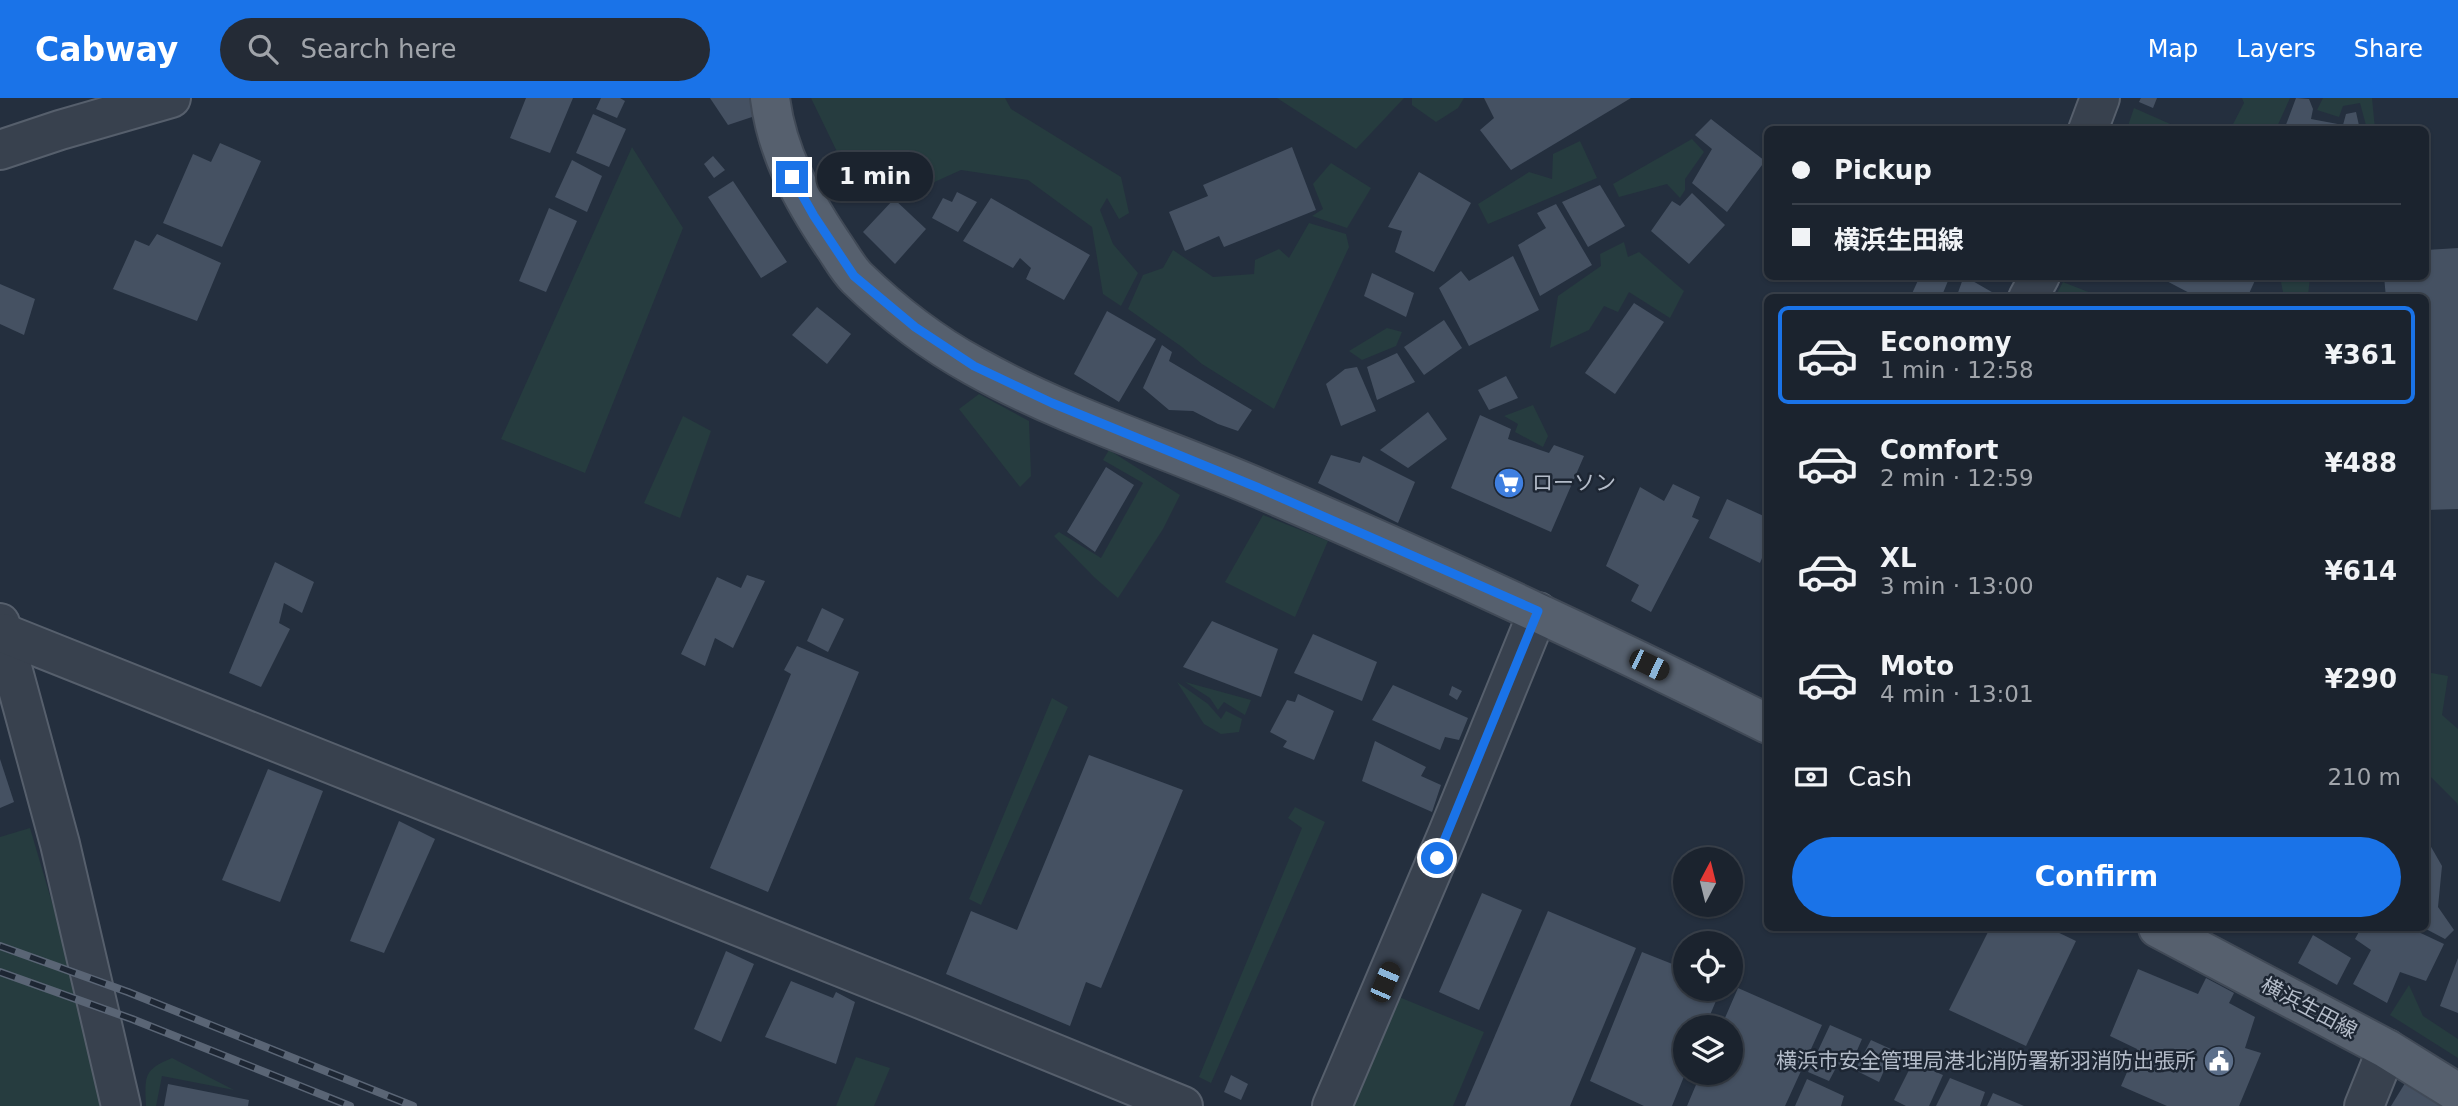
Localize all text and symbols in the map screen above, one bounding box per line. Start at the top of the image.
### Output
search box [220,18,710,81]
text: Cabway [35,30,178,69]
icon: search [244,30,282,68]
text: Search here [300,34,457,64]
text: Map [2148,35,2198,63]
text: Layers [2236,35,2316,63]
text: Share [2354,35,2423,63]
callout: 1 min [816,153,932,202]
text: Pickup [1834,155,1932,185]
route end [776,161,808,193]
text: 1 min [839,163,911,189]
text: 横浜生田線 [1834,225,1964,255]
icon: car [1796,324,1859,387]
text: Economy [1880,327,2011,357]
text: ¥361 [2325,340,2397,370]
text: 1 min · 12:58 [1880,357,2034,383]
icon: car [1796,432,1859,495]
text: Comfort [1880,435,1998,465]
text: ¥488 [2325,448,2397,478]
text: 2 min · 12:59 [1880,465,2034,491]
supermarket icon: ローソン [1492,466,1526,500]
place label: ローソン [1532,471,1616,495]
icon: car [1796,540,1859,603]
text: XL [1880,543,1917,573]
text: ¥614 [2325,556,2397,586]
text: 3 min · 13:00 [1880,573,2034,599]
car [1626,646,1673,684]
icon: car [1796,648,1859,711]
text: Moto [1880,651,1954,681]
text: ¥290 [2325,664,2397,694]
text: 4 min · 13:01 [1880,681,2034,707]
icon: cash [1792,758,1830,796]
text: Cash [1848,762,1912,792]
text: 210 m [2327,764,2401,790]
button: Confirm [1792,837,2401,917]
route start [1421,842,1453,874]
north arrow [1673,847,1743,917]
map controls [1673,847,1743,1085]
button: locate [1673,931,1743,1001]
car [1368,959,1403,1005]
street label: 横浜生田線 [2257,973,2361,1043]
button: layers [1673,1015,1743,1085]
public building icon: 横浜市安全管理局港北消防署新羽消防出張所 [2202,1044,2236,1078]
place label: 横浜市安全管理局港北消防署新羽消防出張所 [1776,1049,2196,1073]

